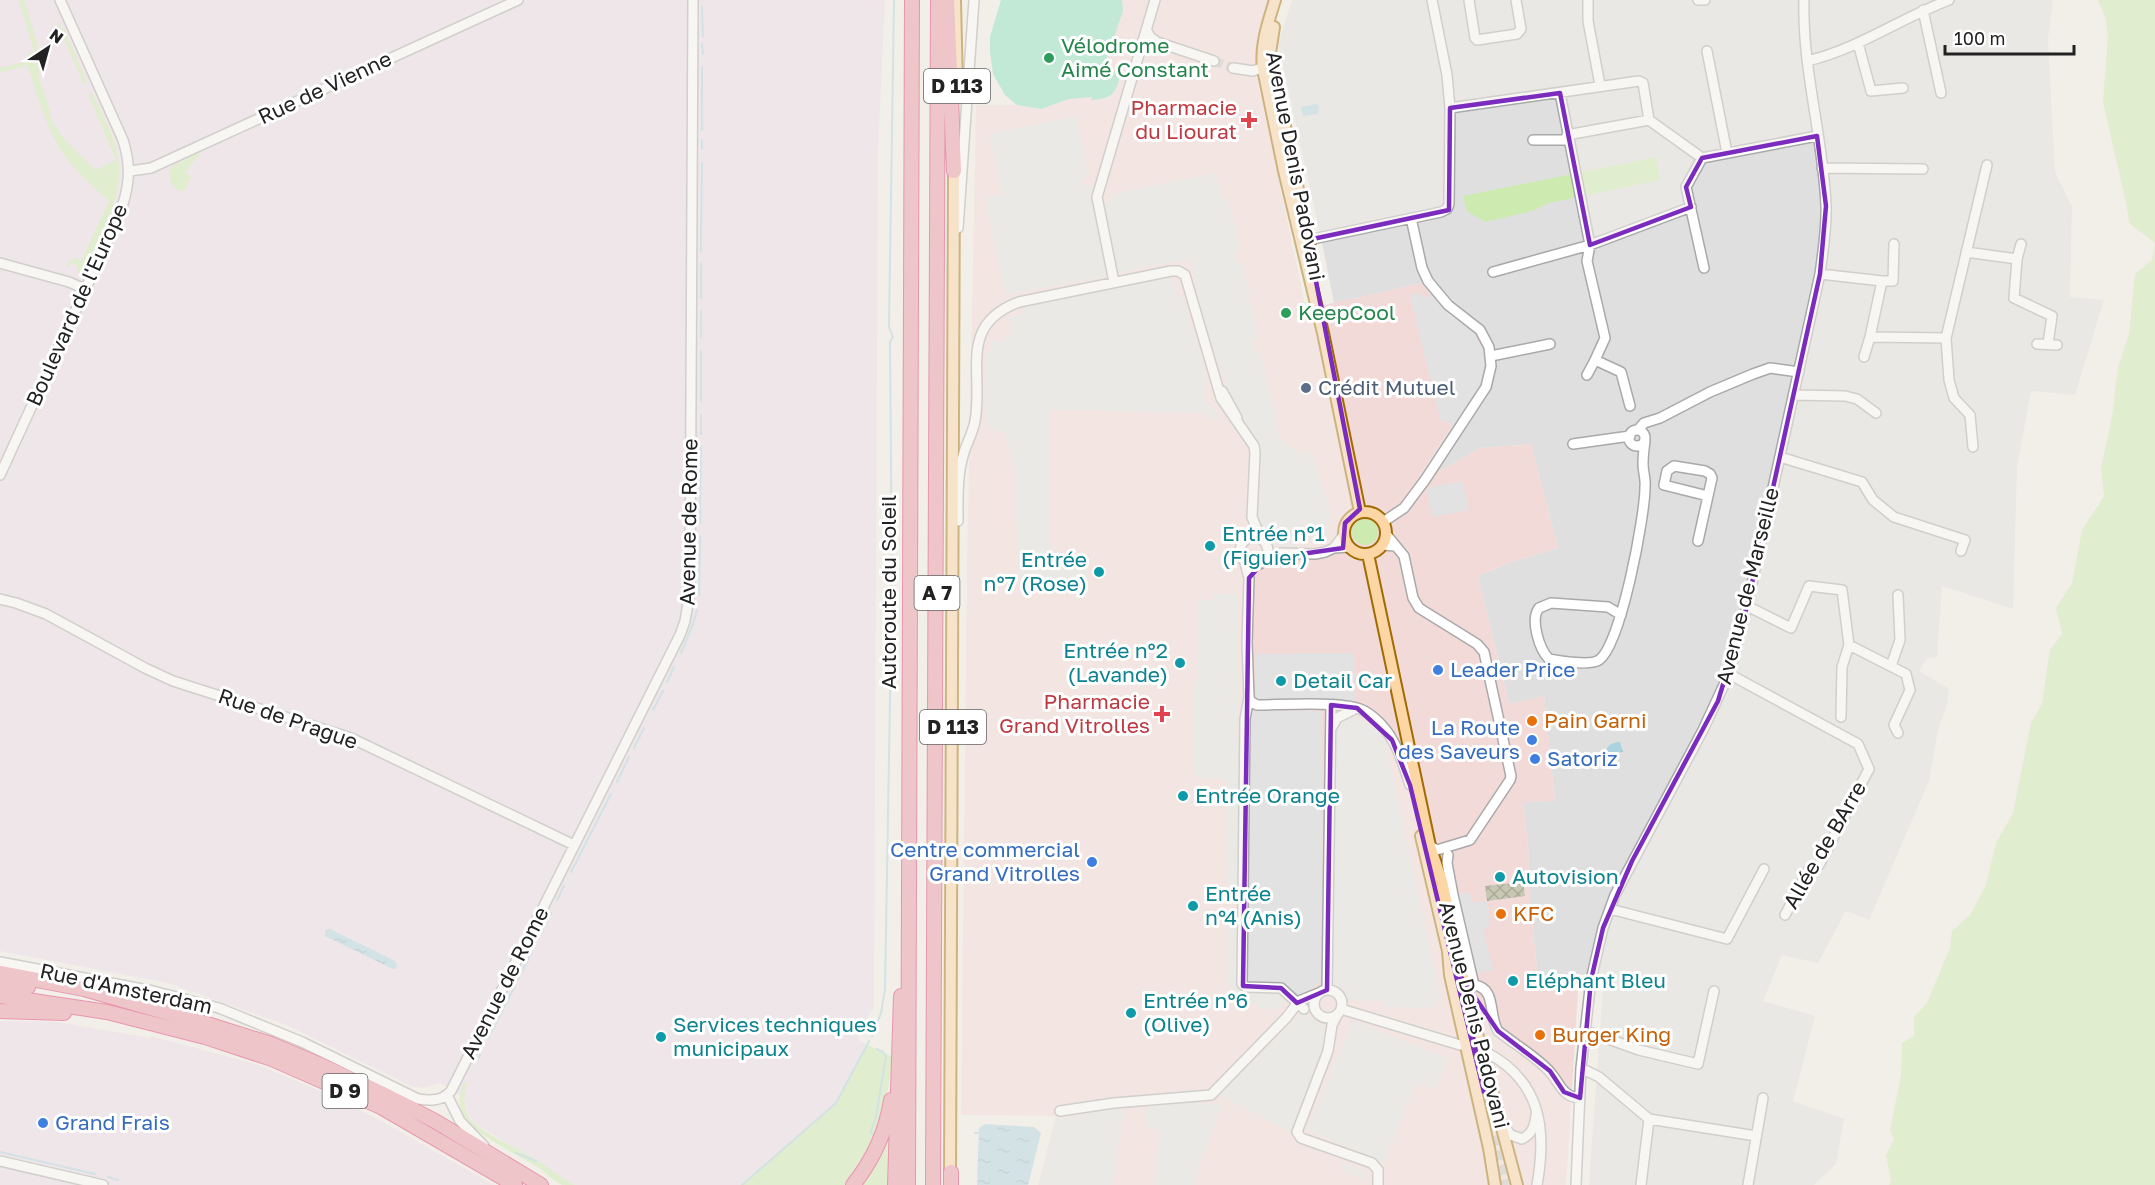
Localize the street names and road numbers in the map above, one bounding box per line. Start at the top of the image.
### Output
street label: Rue de Vienne [254,45,395,129]
street label: Avenue Denis Padovani [1261,49,1331,283]
road number: D 113 [924,69,990,103]
street label: Boulevard de l'Europe [20,199,132,410]
street label: Avenue de Rome [674,438,702,606]
street label: Avenue de Marseille [1710,485,1784,687]
street label: Autoroute du Soleil [875,495,901,689]
road number: A 7 [914,576,960,610]
street label: Rue de Prague [215,682,361,754]
road number: D 113 [920,710,986,744]
street label: Allée de BArre [1777,776,1871,913]
street label: Avenue Denis Padovani [1434,898,1516,1131]
street label: Avenue de Rome [455,902,554,1063]
street label: Rue d'Amsterdam [38,957,215,1019]
road number: D 9 [322,1074,368,1108]

